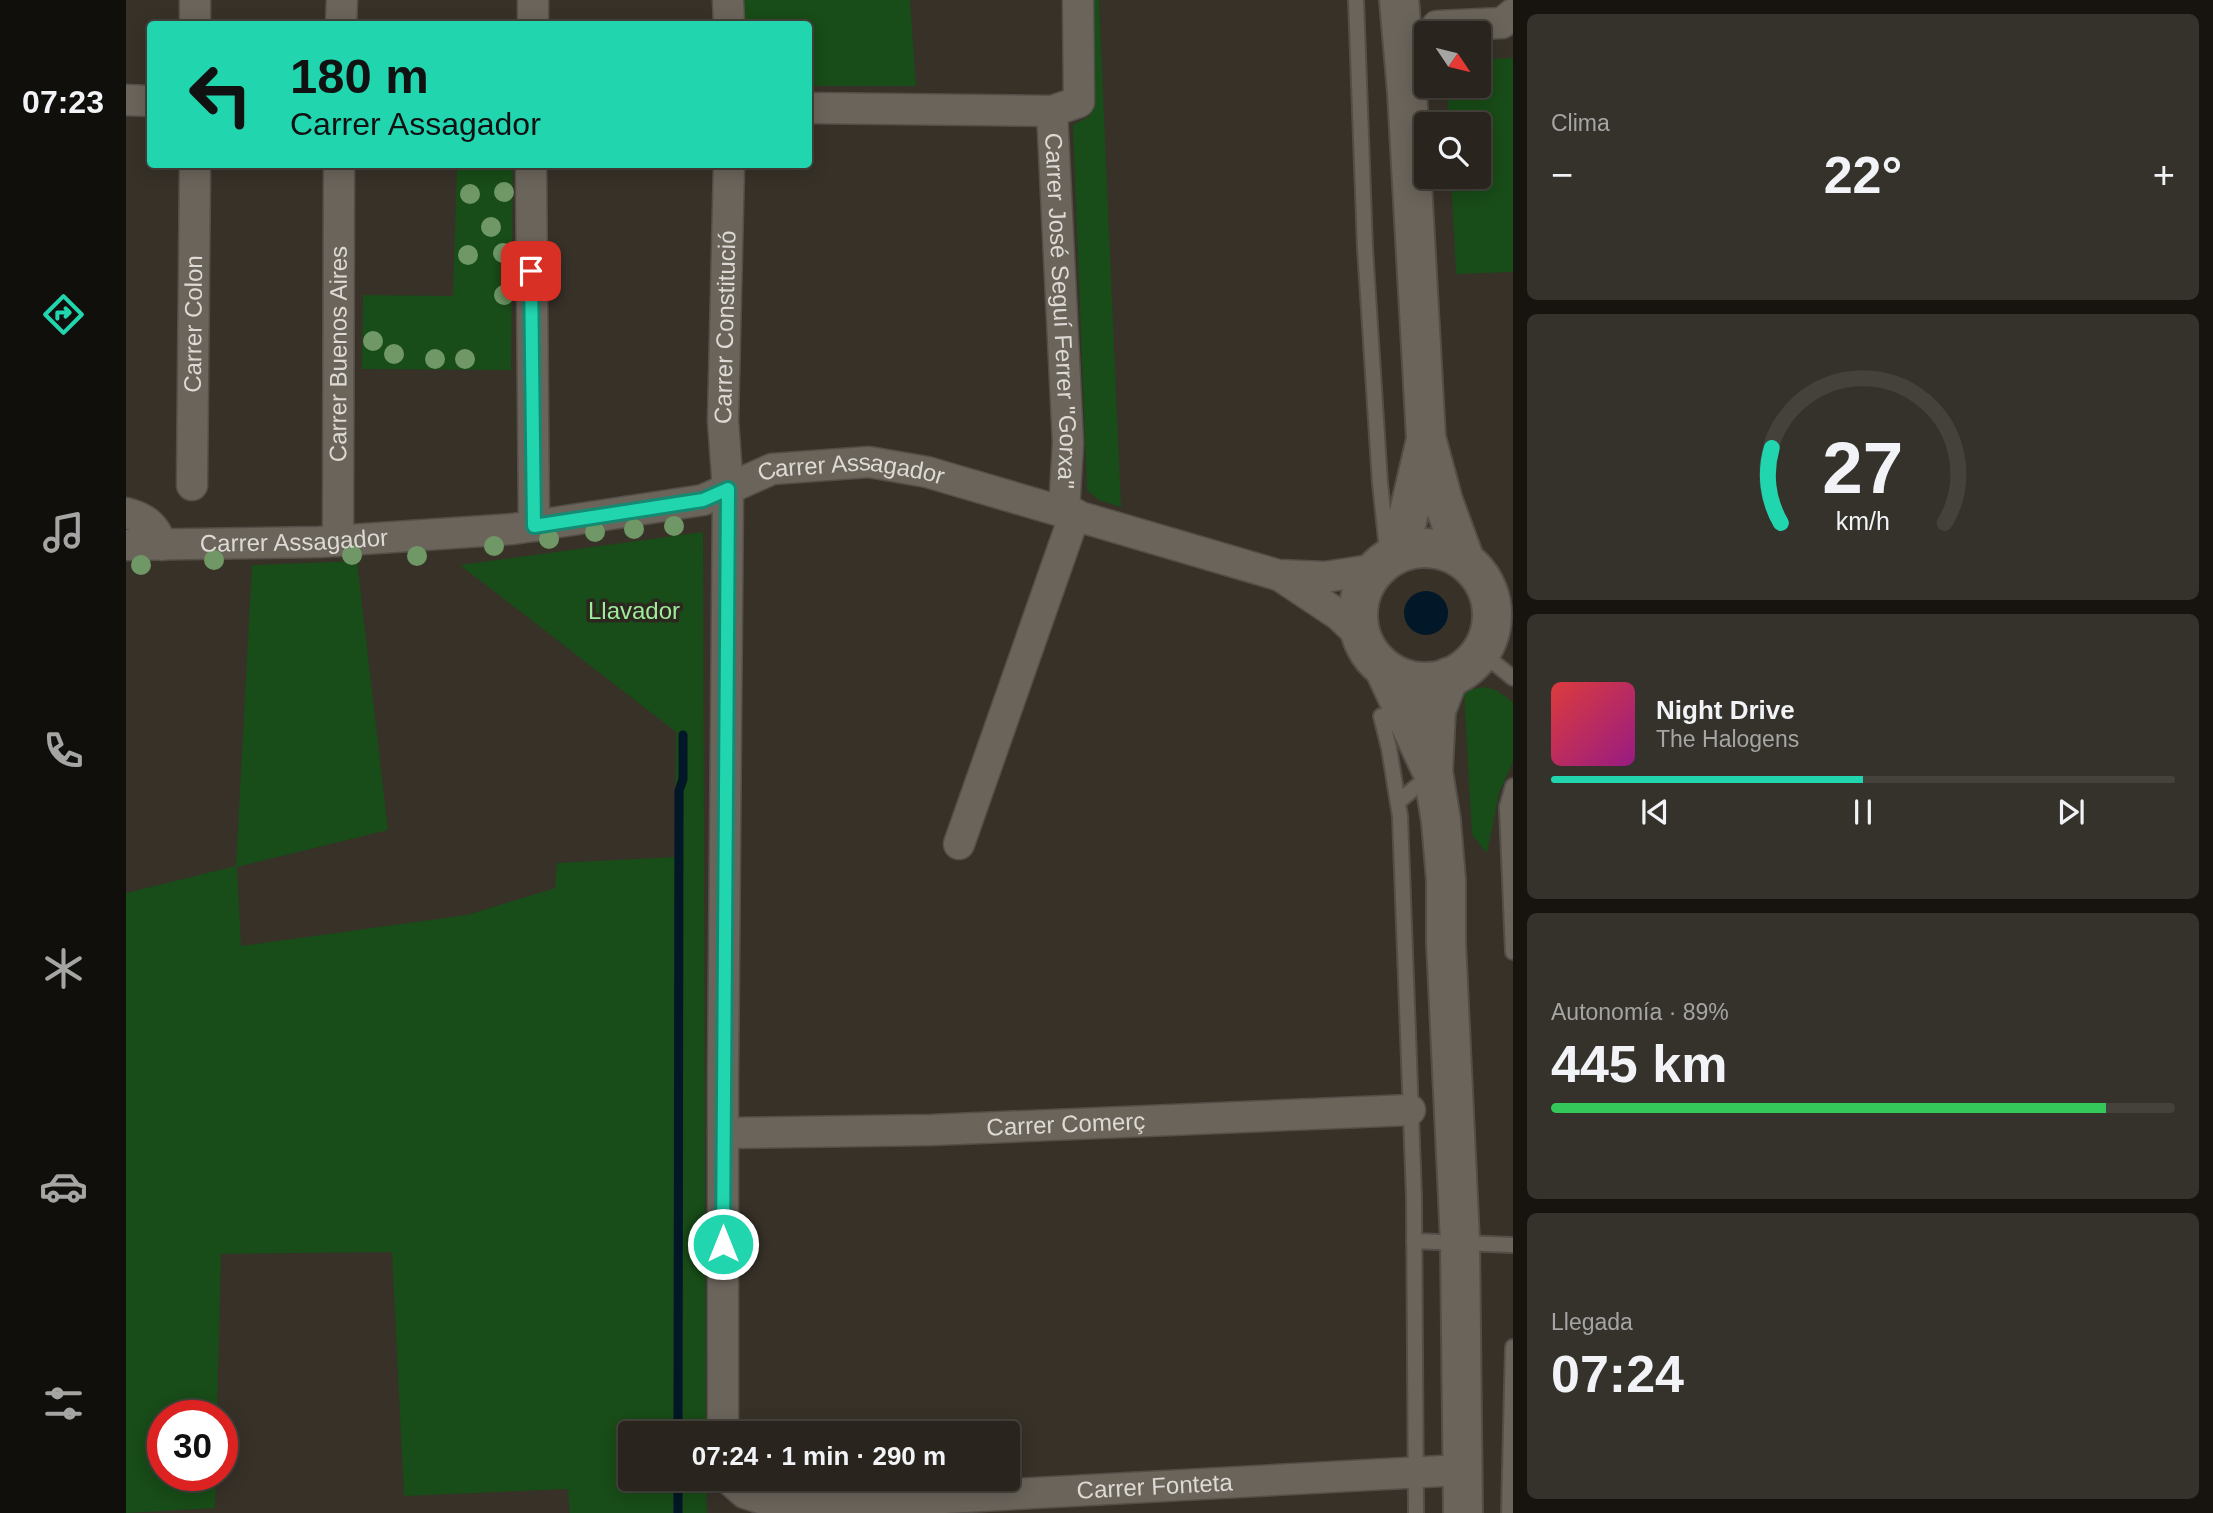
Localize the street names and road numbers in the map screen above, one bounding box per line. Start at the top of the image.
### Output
street label: Carrer José Seguí Ferrer "Gorxa" [1040,132,1082,489]
street label: Carrer Constitució [709,230,740,424]
street label: Carrer Buenos Aires [324,246,352,462]
street label: Carrer Colon [179,255,207,393]
street label: Carrer Assagador [753,448,948,489]
street label: Carrer Assagador [200,523,389,557]
street label: Carrer Comerç [986,1107,1146,1141]
street label: Carrer Fonteta [1076,1468,1234,1504]

